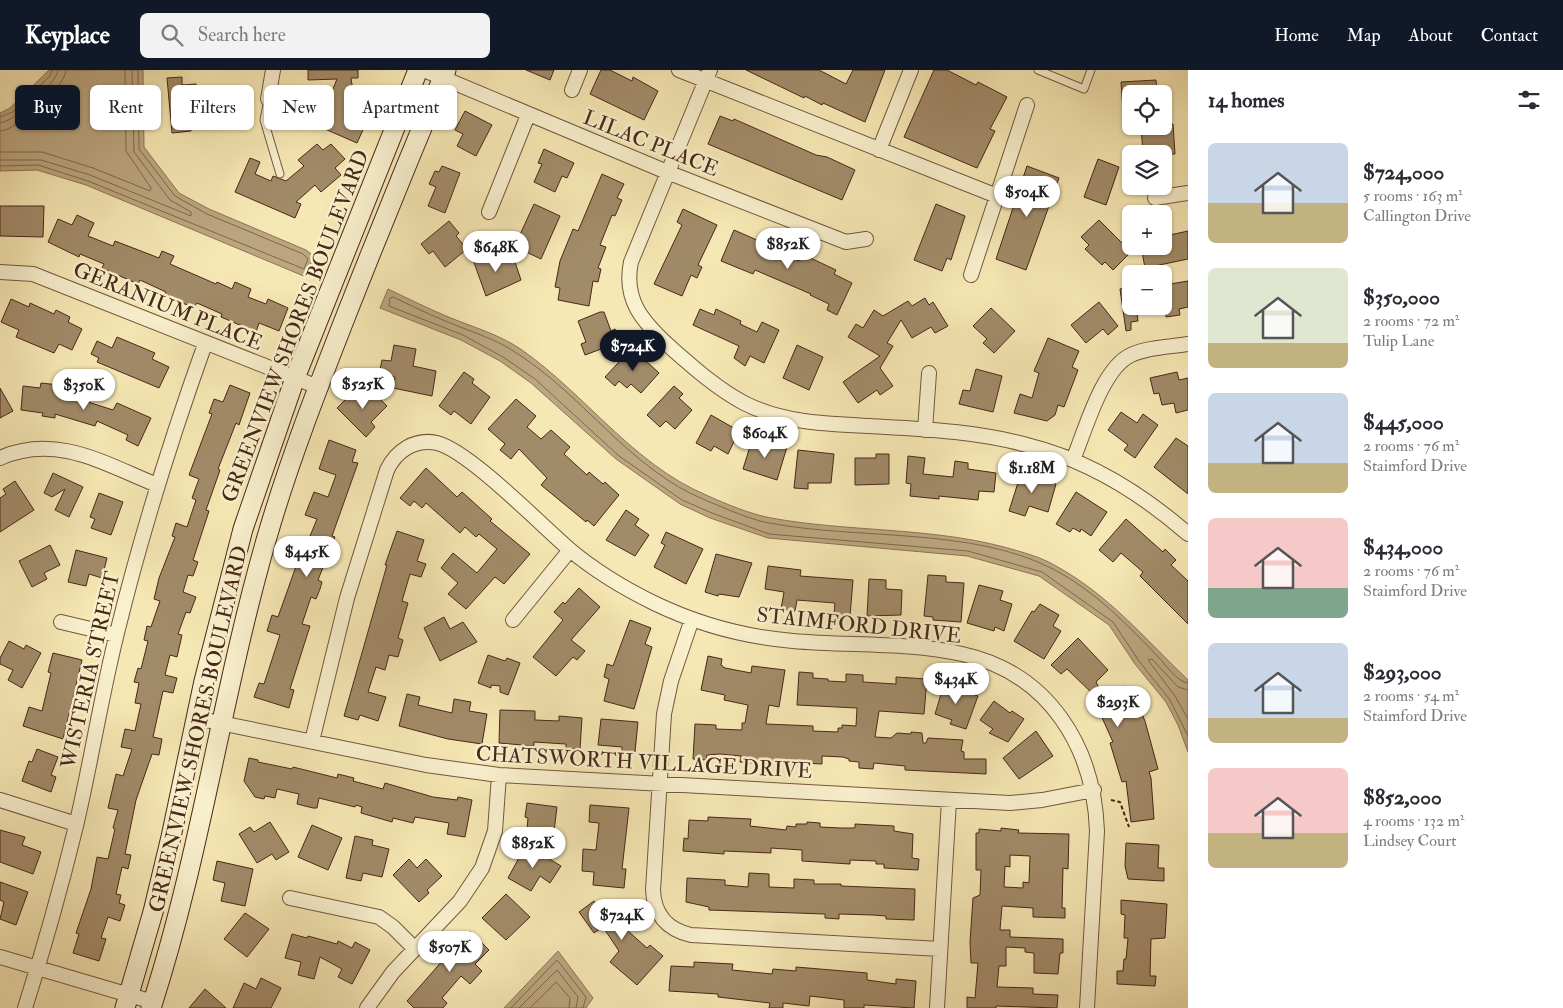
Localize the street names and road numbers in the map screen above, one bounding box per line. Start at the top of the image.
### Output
street label: LILAC PLACE [579,104,722,183]
street label: GREENVIEW SHORES BOULEVARD [216,146,375,506]
street label: GERANIUM PLACE [69,256,267,357]
street label: GREENVIEW SHORES BOULEVARD [143,543,254,915]
street label: WISTERIA STREET [54,568,126,772]
street label: STAIMFORD DRIVE [755,601,963,650]
street label: CHATSWORTH VILLAGE DRIVE [475,740,813,785]

